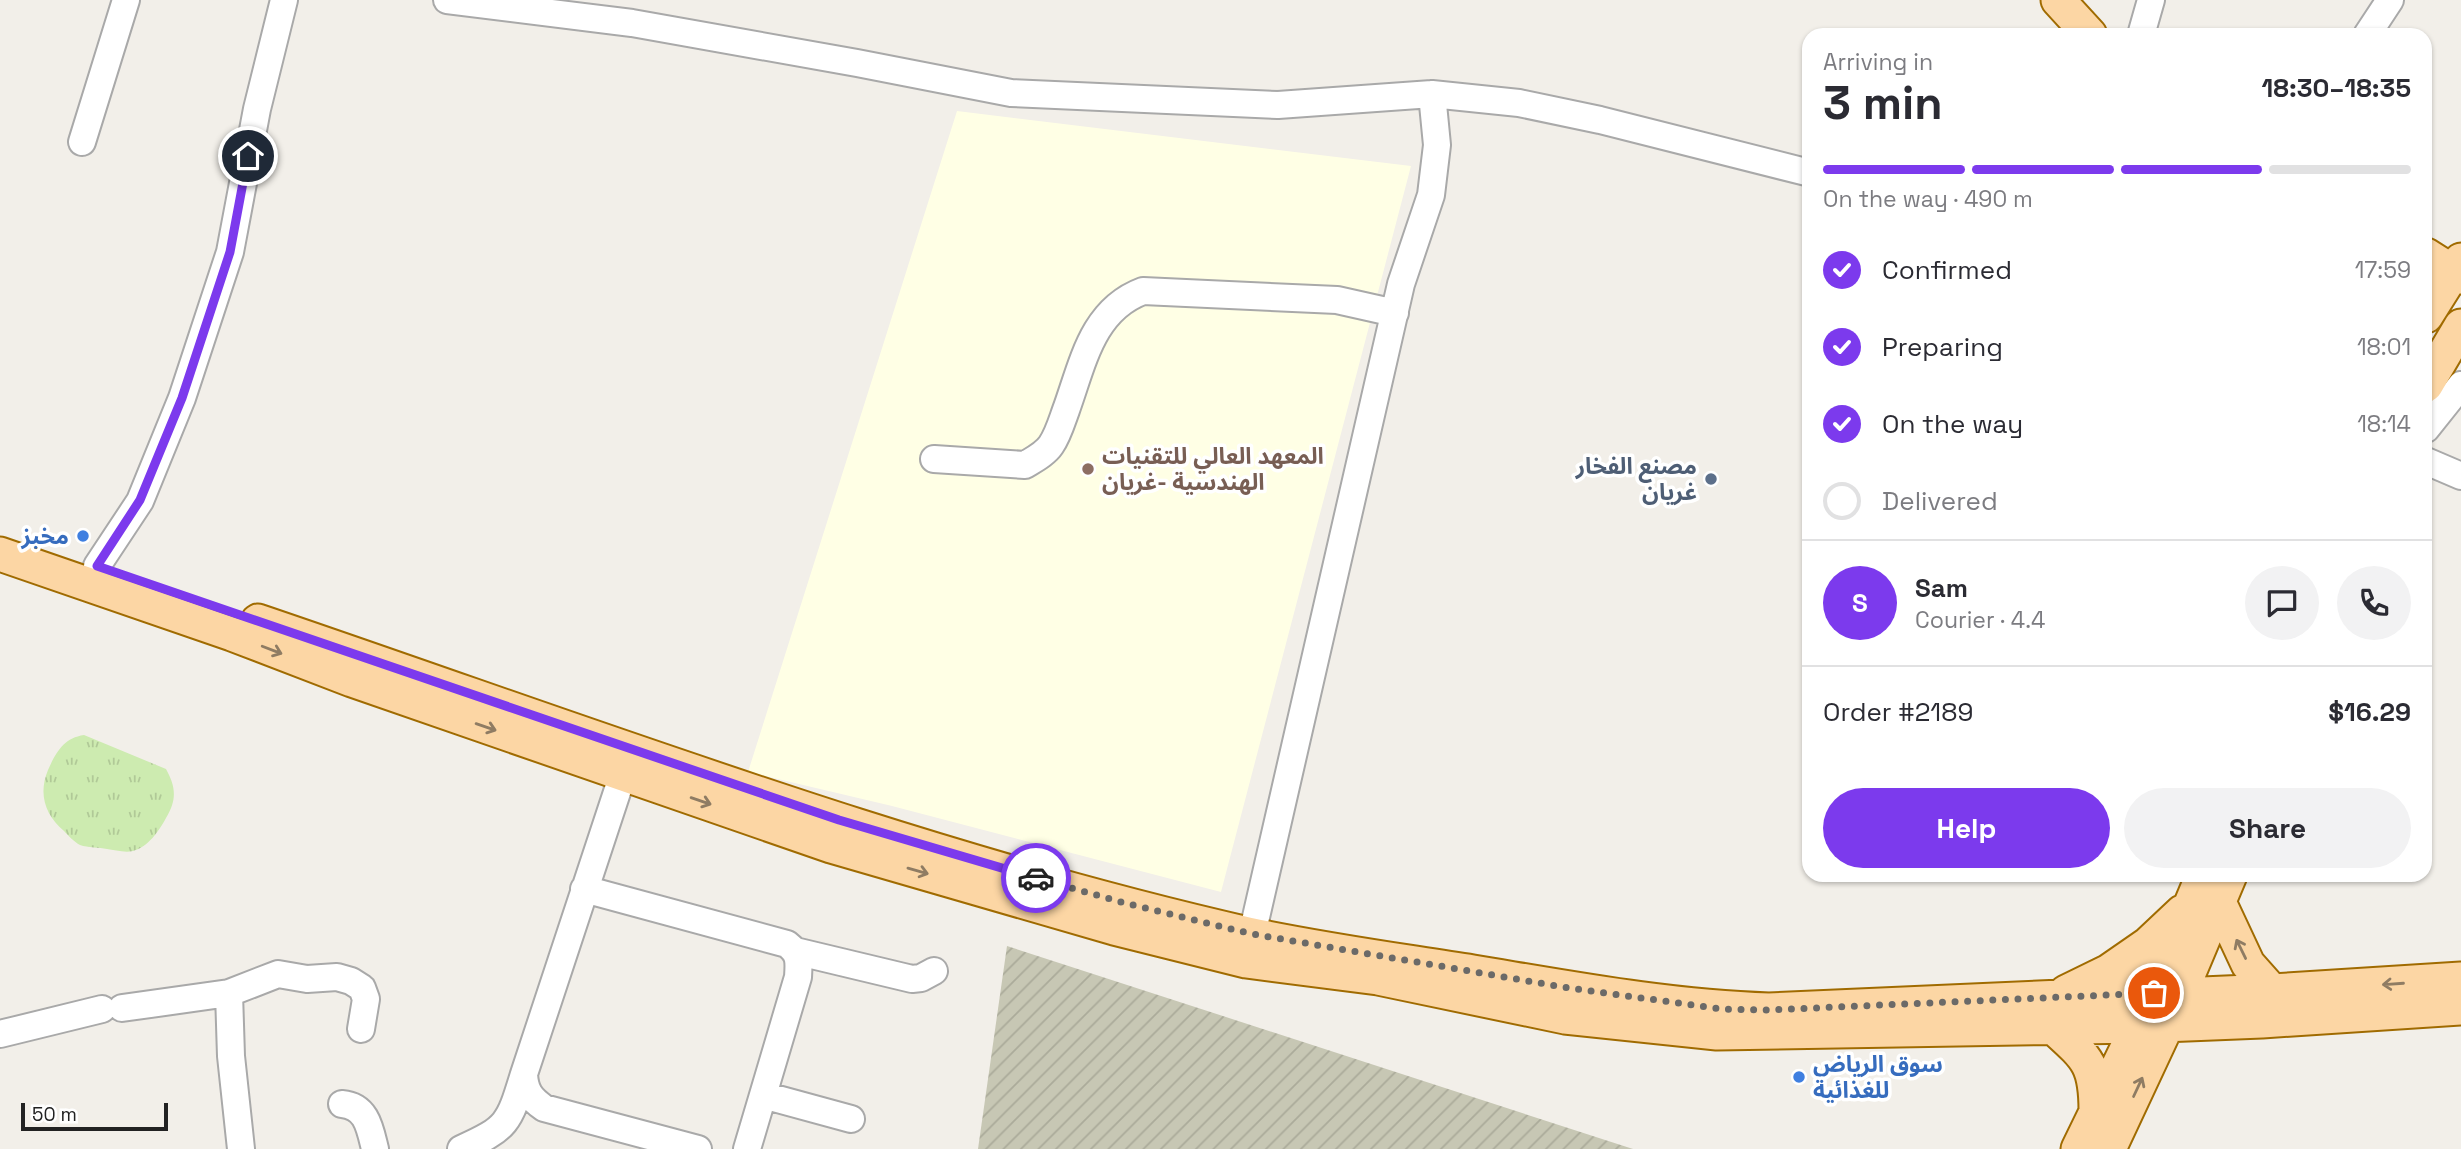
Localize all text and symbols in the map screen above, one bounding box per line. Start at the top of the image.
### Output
text: Arriving in [1823,47,1933,77]
text: 18:30–18:35 [2262,71,2411,105]
text: 3 min [1823,74,1943,132]
pin [218,126,278,186]
icon: home [229,137,267,175]
text: On the way · 490 m [1823,184,2033,214]
icon: check [1823,251,1861,289]
text: Confirmed [1882,253,2012,287]
text: 17:59 [2355,255,2411,285]
icon: check [1823,328,1861,366]
text: Preparing [1882,330,2003,364]
text: 18:01 [2357,332,2411,362]
icon: check [1823,405,1861,443]
text: On the way [1882,407,2023,441]
text: 18:14 [2357,409,2411,439]
place label: المعهد العالي للتقنيات الهندسية -غريان [1102,441,1324,497]
place label: مصنع الفخار غريان [1575,451,1697,507]
marker: المعهد العالي للتقنيات الهندسية -غريان [1080,461,1096,477]
marker: مصنع الفخار غريان [1703,471,1719,487]
text: Delivered [1882,484,1998,518]
place label: مخبز [20,521,69,551]
marker: مخبز [75,528,91,544]
button: chat [2245,566,2319,640]
button: phone [2337,566,2411,640]
text: Sam [1915,571,1968,605]
text: S [1852,586,1868,620]
text: Courier · 4.4 [1915,605,2045,635]
one-way arrow [261,644,283,657]
text: Order #2189 [1823,695,1973,729]
text: $16.29 [2328,695,2411,729]
one-way arrow [475,722,497,734]
button: Help [1823,788,2110,868]
button: Share [2124,788,2411,868]
one-way arrow [690,796,712,808]
courier [1001,843,1071,913]
icon: car [1017,859,1055,897]
one-way arrow [906,865,929,878]
one-way arrow [2233,939,2247,960]
pin [2124,963,2184,1023]
icon: bag [2135,974,2173,1012]
one-way arrow [2382,977,2405,990]
place label: سوق الرياض للغذائية [1813,1049,1943,1105]
marker: سوق الرياض للغذائية [1791,1069,1807,1085]
one-way arrow [2132,1077,2145,1098]
scale bar [21,1100,168,1132]
text: 50 m [32,1102,77,1127]

